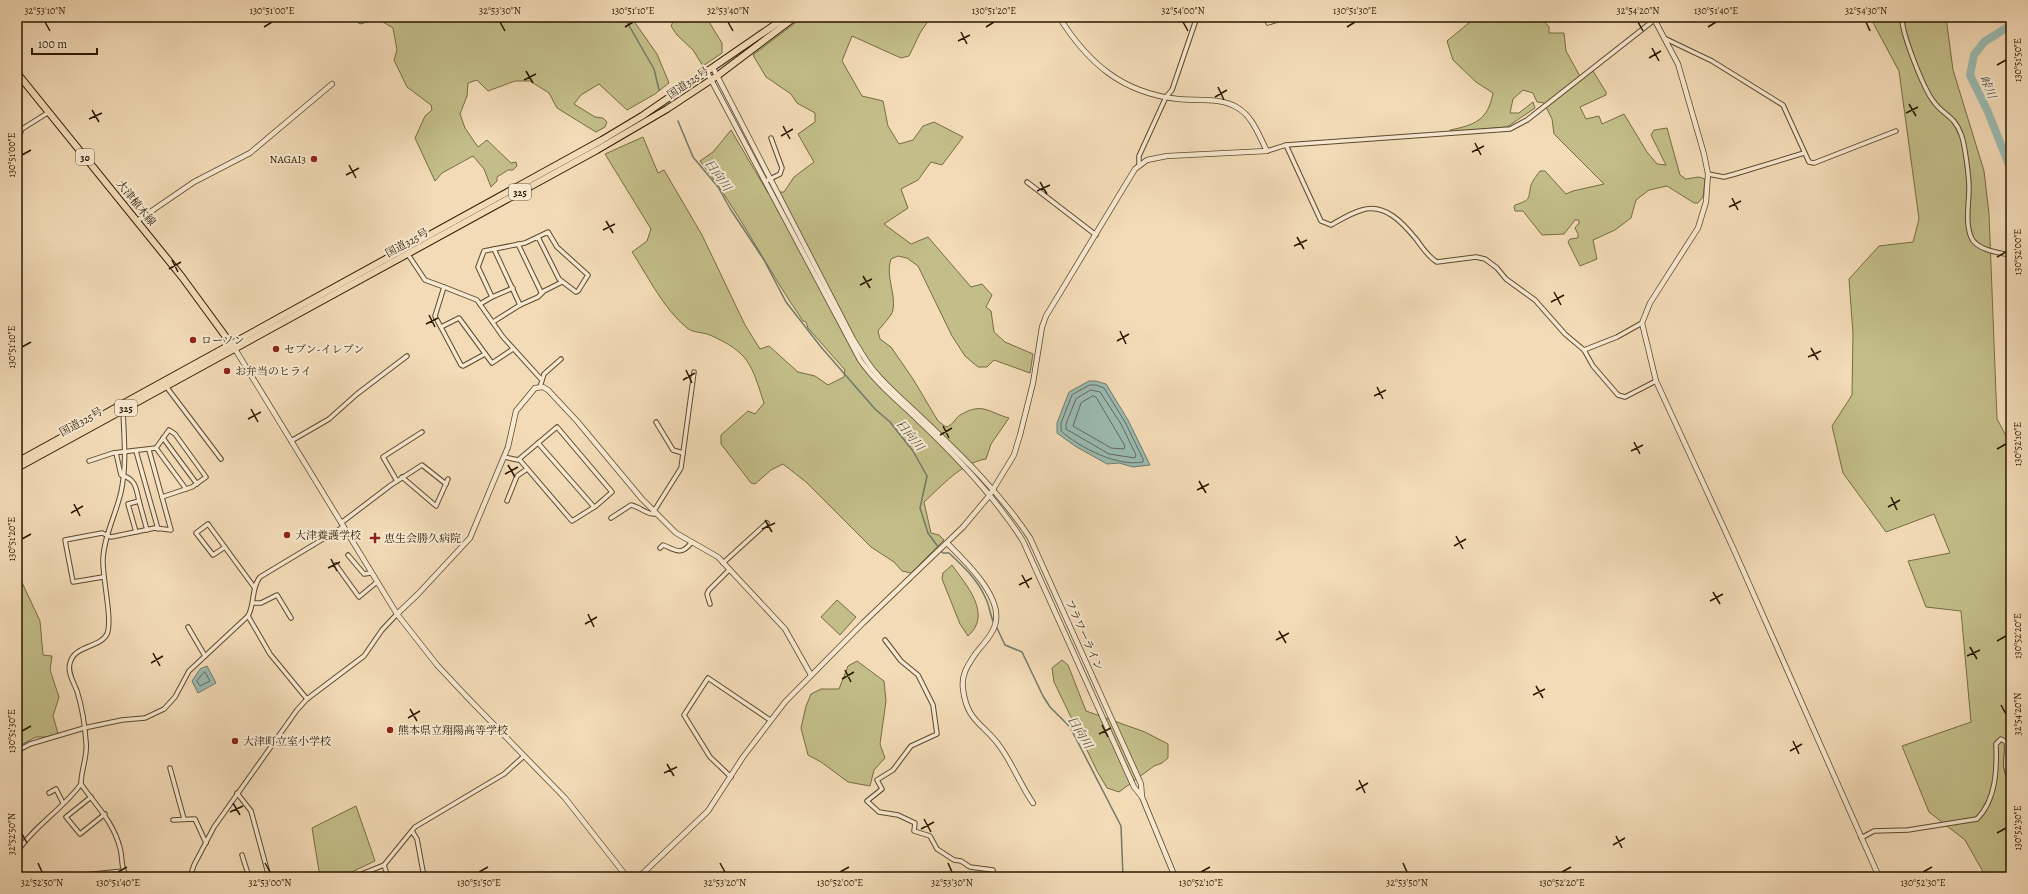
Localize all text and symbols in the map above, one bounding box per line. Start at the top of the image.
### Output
text: 32°53'10"N [24,4,66,17]
text: 130°51'00"E [250,4,295,17]
text: 32°53'30"N [479,4,521,17]
text: 130°51'10"E [611,4,655,17]
text: 32°53'40"N [707,4,749,17]
text: 130°51'20"E [972,4,1016,17]
text: 32°54'00"N [1161,4,1205,17]
text: 130°51'30"E [1333,4,1377,17]
text: 32°54'20"N [1617,4,1659,17]
text: 130°51'40"E [1694,4,1738,17]
text: 32°54'30"N [1845,4,1887,17]
scale bar [32,30,97,56]
text: 100 m [38,36,67,52]
text: 130°51'50"E [2011,38,2024,82]
street label: 国道325号 [664,63,712,103]
water label: 峠川 [1976,73,2001,103]
text: 130°51'00"E [5,132,18,177]
road number: 30 [76,149,94,165]
place label: NAGAI3 [270,152,306,167]
marker: NAGAI3 [309,154,319,164]
water label: 日向川 [701,156,736,196]
street label: 大津植木線 [113,177,159,229]
road number: 325 [509,184,531,200]
street label: 国道325号 [383,225,431,261]
text: 130°52'00"E [2011,229,2024,275]
text: 130°51'10"E [5,325,18,369]
place label: ローソン [201,333,245,348]
marker: ローソン [188,335,198,345]
place label: セブン-イレブン [284,342,364,357]
marker: セブン-イレブン [271,344,281,354]
place label: お弁当のヒライ [235,364,312,379]
marker: お弁当のヒライ [222,366,232,376]
road number: 325 [115,400,137,416]
street label: 国道325号 [57,404,105,440]
water label: 日向川 [892,416,929,456]
text: 130°52'10"E [2011,422,2024,466]
text: 130°51'20"E [5,517,18,561]
place label: 大津養護学校 [295,528,361,543]
marker: 大津養護学校 [282,530,292,540]
place label: 恵生会勝久病院 [384,531,461,546]
marker: 恵生会勝久病院 [369,532,381,544]
street label: フラワーライン [1062,597,1106,673]
text: 130°52'20"E [2011,613,2024,659]
text: 32°54'20"N [2011,693,2024,735]
text: 130°51'30"E [5,709,18,753]
water label: 日向川 [1064,712,1097,753]
place label: 熊本県立翔陽高等学校 [398,723,508,738]
marker: 熊本県立翔陽高等学校 [385,725,395,735]
place label: 大津町立室小学校 [243,734,331,749]
marker: 大津町立室小学校 [230,736,240,746]
text: 130°52'30"E [2011,805,2024,851]
text: 32°52'50"N [5,813,18,855]
text: 32°52'50"N [21,876,63,889]
text: 130°51'40"E [96,876,140,889]
text: 32°53'00"N [249,876,291,889]
text: 130°51'50"E [457,876,501,889]
text: 32°53'20"N [704,876,746,889]
text: 130°52'00"E [817,876,863,889]
text: 32°53'30"N [931,876,973,889]
text: 130°52'10"E [1179,876,1223,889]
text: 32°53'50"N [1386,876,1428,889]
text: 130°52'20"E [1539,876,1585,889]
text: 130°52'30"E [1900,876,1946,889]

